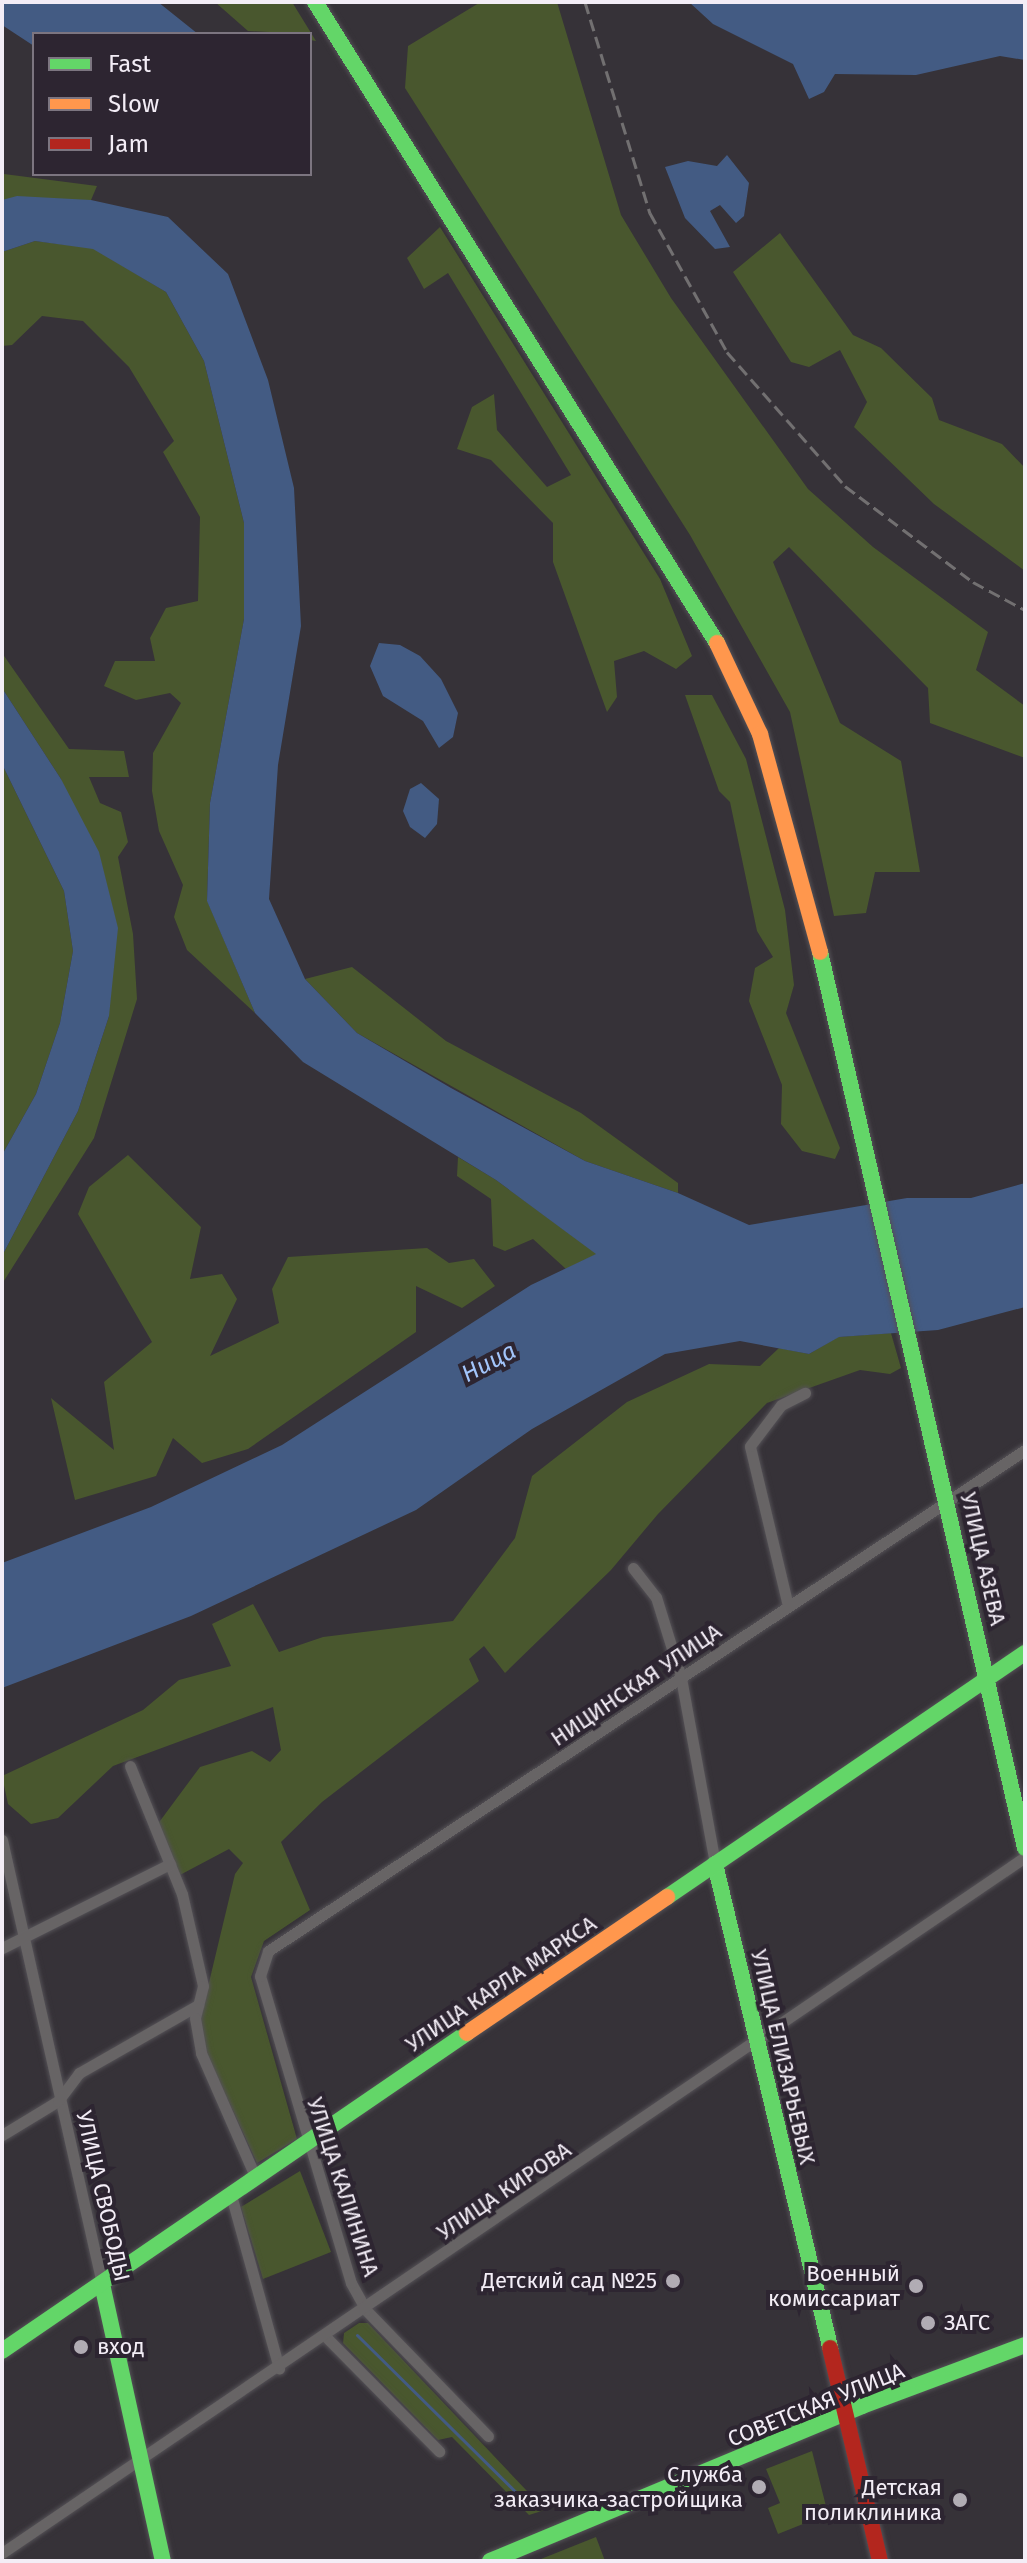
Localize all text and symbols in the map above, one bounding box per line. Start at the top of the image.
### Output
legend [32,32,312,176]
text: Fast [108,50,151,78]
text: Slow [108,90,159,118]
text: Jam [108,130,149,158]
water label: Ница [457,1337,521,1389]
street label: УЛИЦА АЗЕВА [955,1490,1011,1628]
street label: НИЦИНСКАЯ УЛИЦА [546,1618,726,1752]
street label: УЛИЦА КАРЛА МАРКСА [401,1910,601,2058]
street label: УЛИЦА ЕЛИЗАРЬЕВЫХ [745,1947,821,2167]
street label: УЛИЦА КАЛИНИНА [302,2094,384,2280]
street label: УЛИЦА СВОБОДЫ [71,2108,135,2284]
street label: УЛИЦА КИРОВА [432,2136,576,2246]
place label: Военный комиссариат [768,2260,900,2312]
place label: Детский сад №25 [482,2268,657,2294]
marker: Детский сад №25 [664,2272,682,2290]
marker: Военный комиссариат [907,2277,925,2295]
place label: ЗАГС [944,2310,990,2336]
marker: ЗАГС [919,2314,937,2332]
place label: вход [97,2334,144,2360]
marker: вход [72,2338,90,2356]
street label: СОВЕТСКАЯ УЛИЦА [724,2358,908,2452]
place label: Служба заказчика-застройщика [494,2461,743,2512]
place label: Детская поликлиника [804,2474,942,2526]
marker: Служба заказчика-застройщика [750,2478,768,2496]
marker: Детская поликлиника [949,2489,971,2511]

